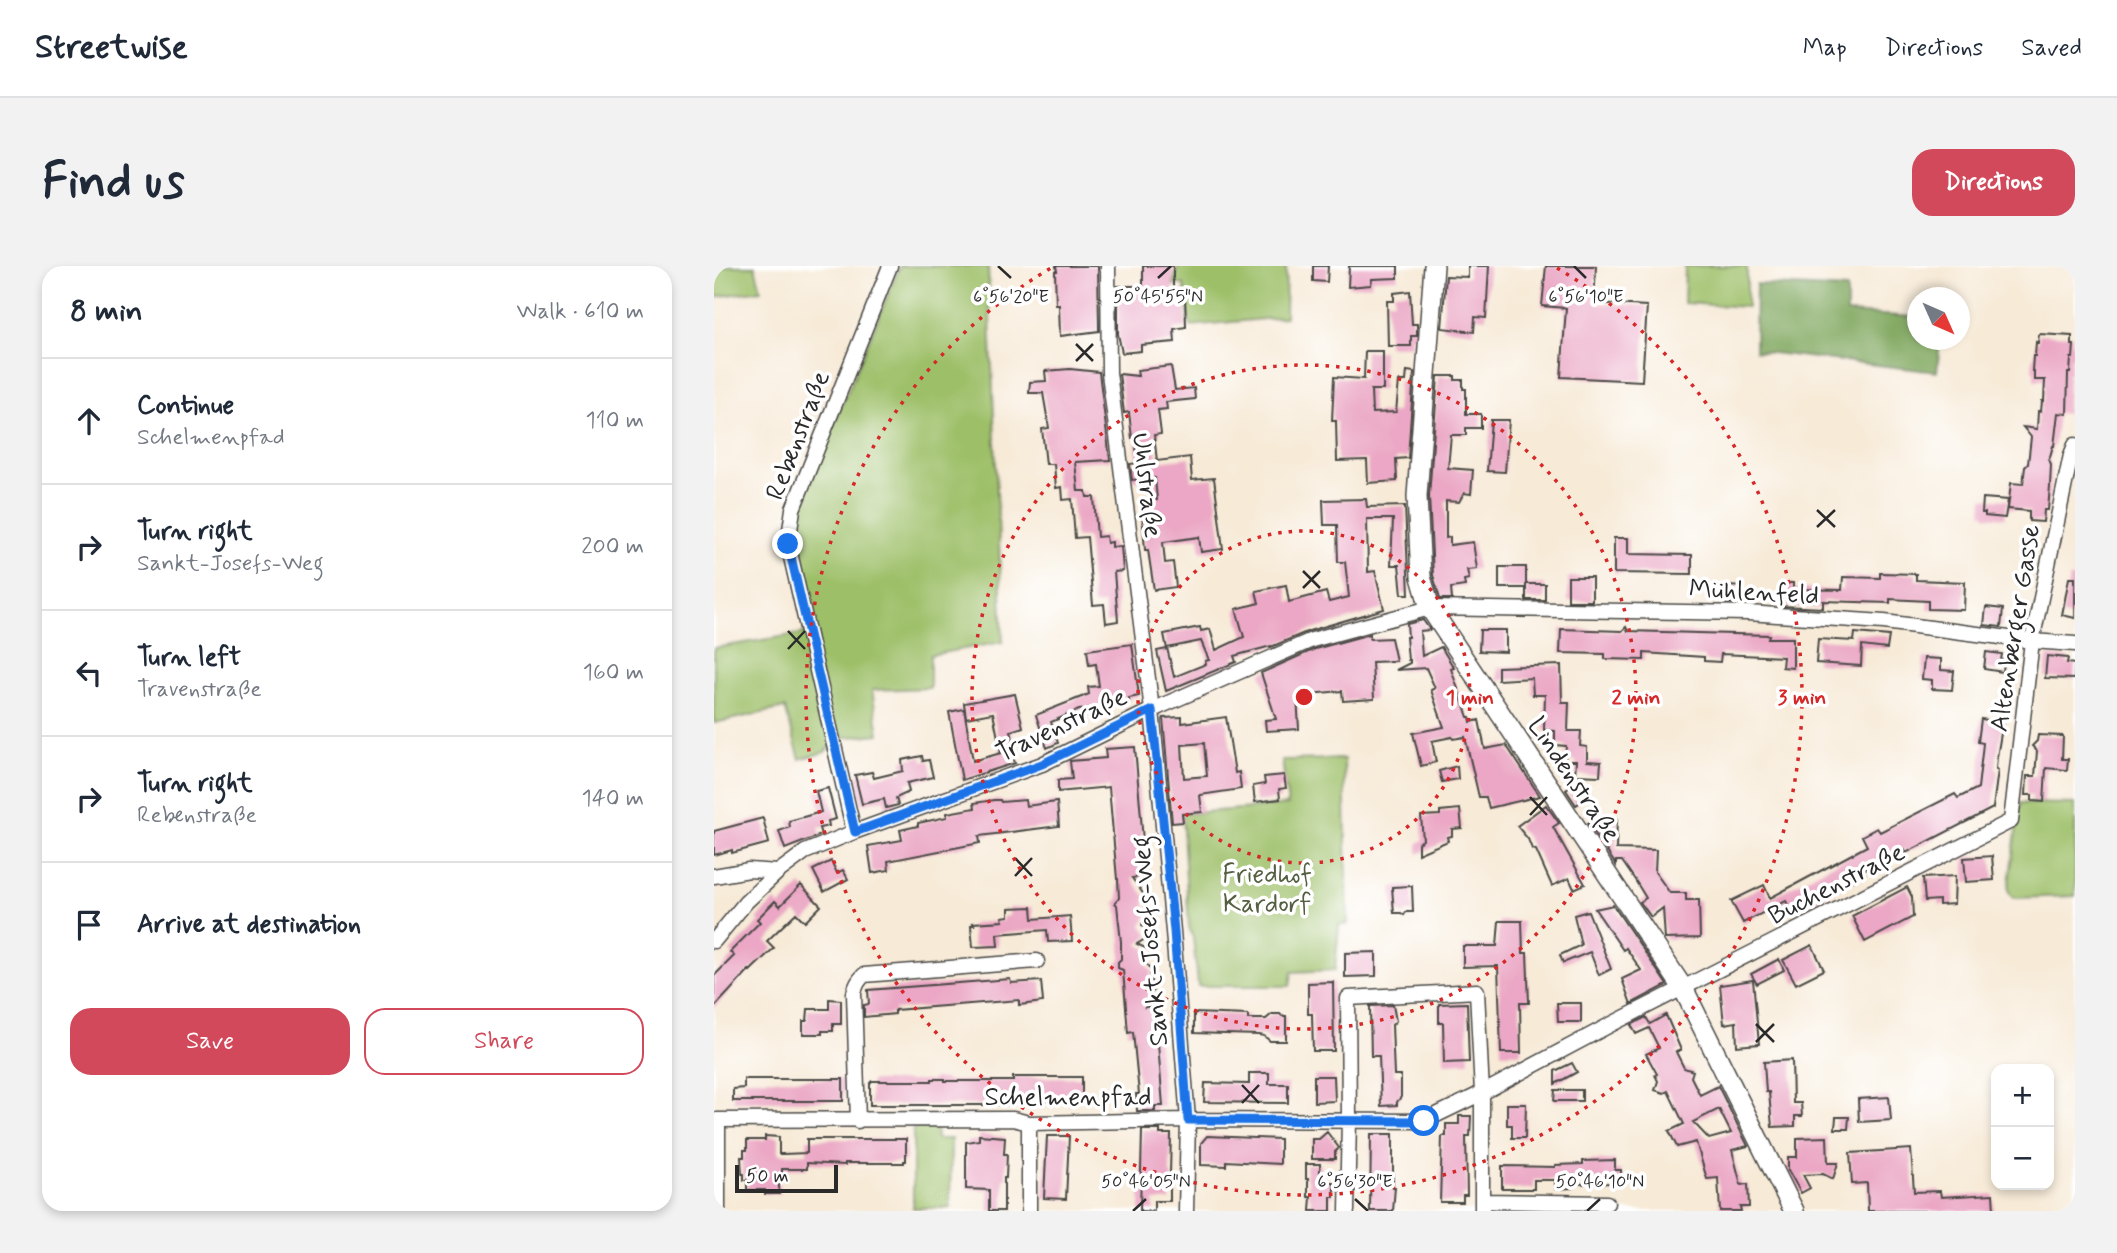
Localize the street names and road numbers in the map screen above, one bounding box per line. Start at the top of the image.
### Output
street label: Rebenstraße [759,366,839,505]
street label: Uhlstraße [1123,431,1169,540]
street label: Altenberger Gasse [1983,522,2052,735]
street label: Mühlenfeld [1688,573,1820,613]
street label: Travenstraße [991,681,1133,771]
street label: Lindenstraße [1519,711,1628,850]
street label: Sankt-Josefs-Weg [1125,834,1180,1047]
street label: Buchenstraße [1763,836,1911,934]
street label: Schelmenpfad [984,1081,1152,1115]

